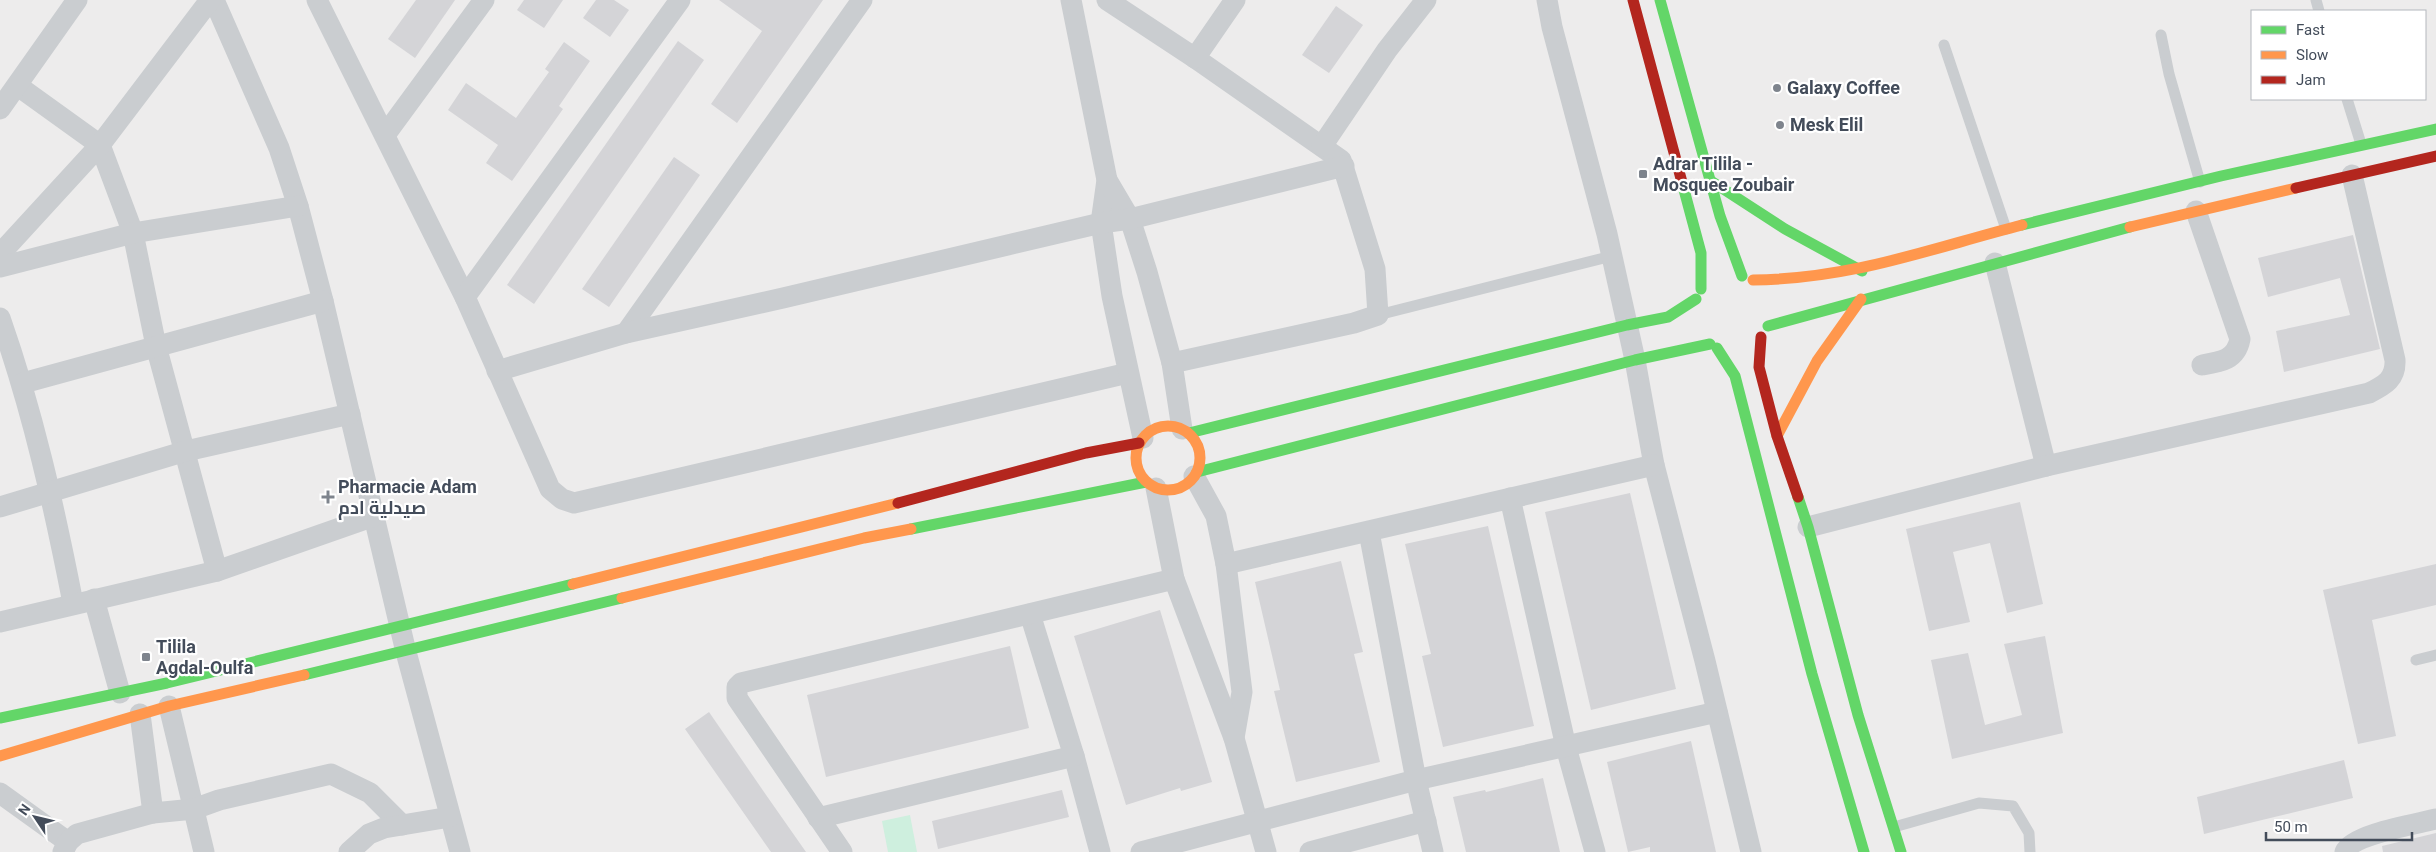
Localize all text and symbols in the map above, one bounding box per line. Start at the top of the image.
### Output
legend [2251,10,2426,100]
text: Fast [2296,21,2325,39]
text: Slow [2296,46,2328,64]
text: Jam [2296,71,2326,89]
place label: Galaxy Coffee [1787,77,1900,98]
marker: Galaxy Coffee [1771,82,1783,94]
place label: Mesk Elil [1790,114,1863,135]
marker: Mesk Elil [1774,119,1786,131]
place label: Adrar Tilila - Mosquee Zoubair [1653,153,1795,195]
marker: Adrar Tilila - Mosquee Zoubair [1637,168,1649,180]
place label: Pharmacie Adam صيدلية ادم [338,476,477,520]
marker: Pharmacie Adam صيدلية ادم [322,491,334,503]
place label: Tilila Agdal-Oulfa [156,636,254,678]
marker: Tilila Agdal-Oulfa [140,651,152,663]
north arrow [10,792,60,842]
text: N [15,801,34,818]
scale bar [2266,810,2412,842]
text: 50 m [2274,818,2308,836]

